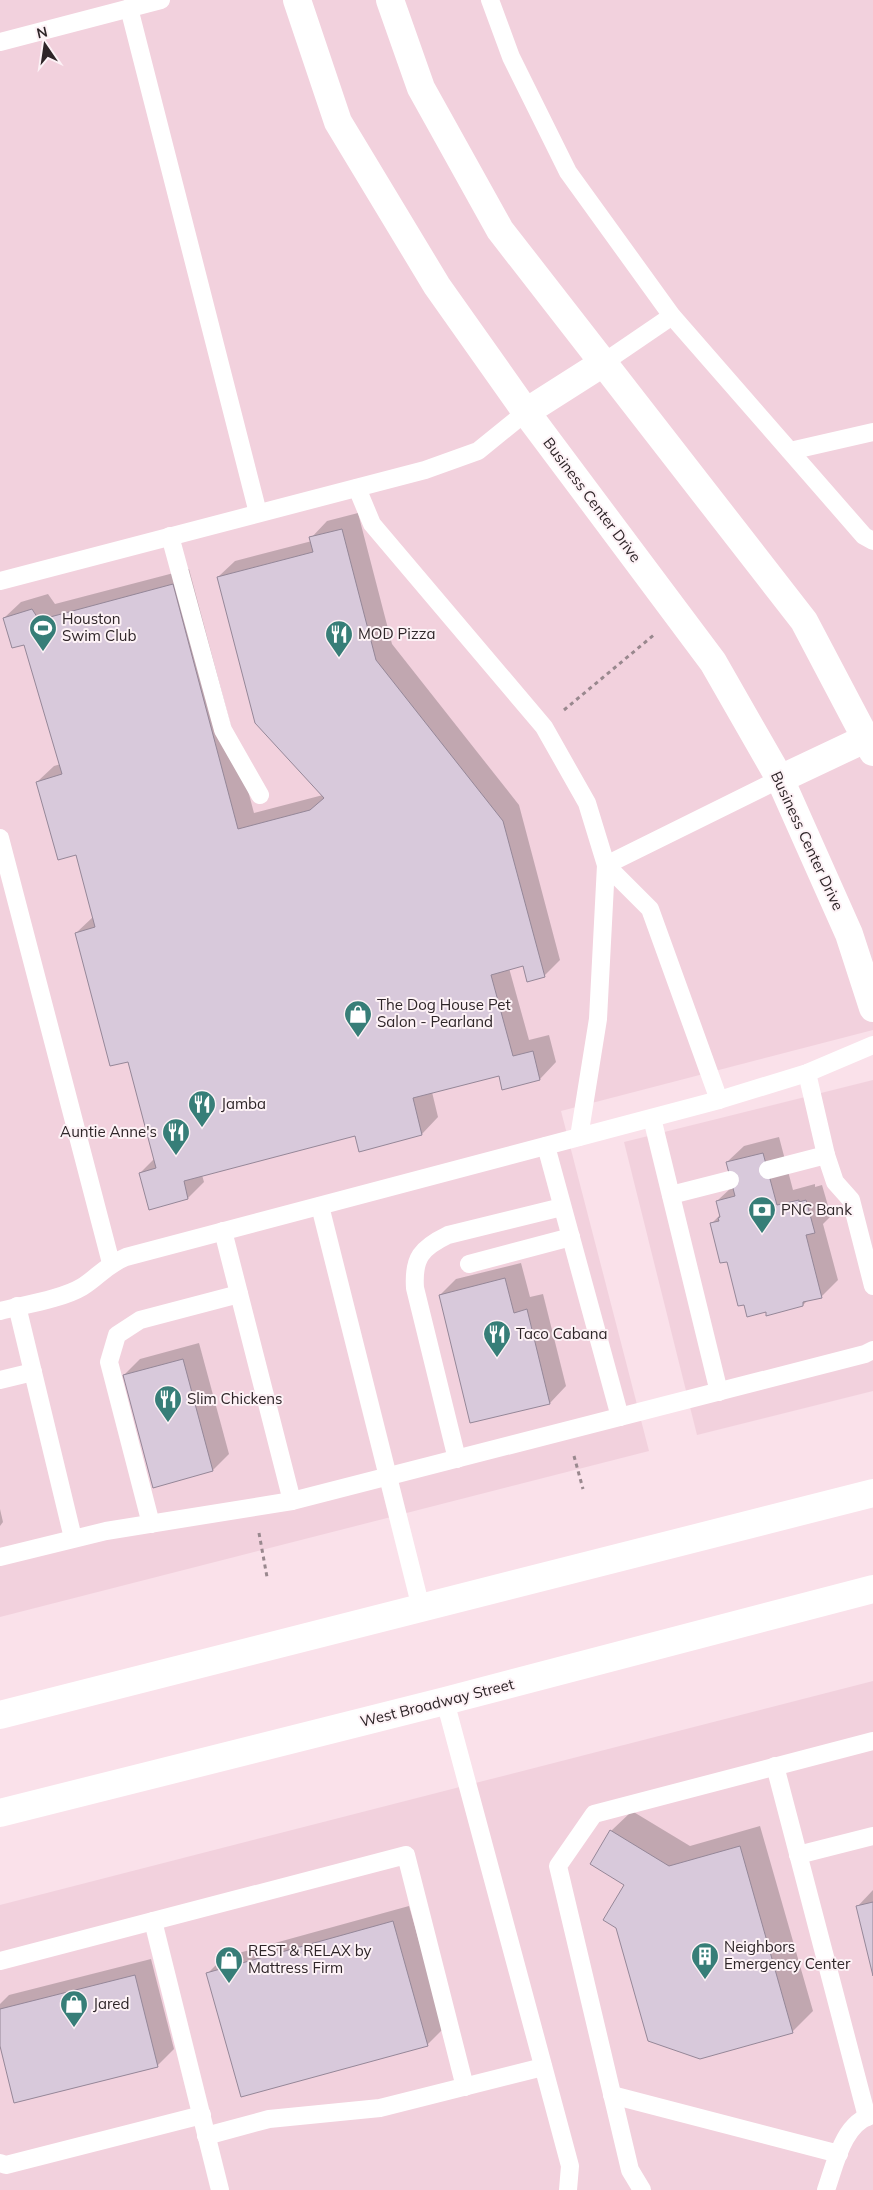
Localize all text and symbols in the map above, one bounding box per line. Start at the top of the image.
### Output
north arrow [20,20,70,70]
text: N [35,22,49,42]
street label: Business Center Drive [539,434,645,566]
place label: Houston Swim Club [62,609,136,645]
sports icon: Houston Swim Club [28,613,58,652]
restaurant icon: MOD Pizza [324,619,354,658]
place label: MOD Pizza [358,624,435,643]
street label: Business Center Drive [767,768,848,913]
place label: The Dog House Pet Salon - Pearland [377,995,511,1031]
shop icon: The Dog House Pet Salon - Pearland [343,999,373,1038]
restaurant icon: Jamba [187,1089,217,1128]
place label: Jamba [221,1094,266,1113]
restaurant icon: Auntie Anne's [161,1117,191,1156]
place label: Auntie Anne's [60,1122,157,1141]
bank icon: PNC Bank [747,1195,777,1234]
place label: PNC Bank [781,1200,852,1219]
restaurant icon: Taco Cabana [482,1319,512,1358]
place label: Taco Cabana [516,1324,607,1343]
restaurant icon: Slim Chickens [153,1384,183,1423]
place label: Slim Chickens [187,1389,283,1408]
street label: West Broadway Street [358,1674,516,1731]
place label: Neighbors Emergency Center [724,1937,851,1973]
place label: REST & RELAX by Mattress Firm [248,1941,372,1977]
building icon: Neighbors Emergency Center [690,1941,720,1980]
shop icon: REST & RELAX by Mattress Firm [214,1945,244,1984]
shop icon: Jared [59,1989,89,2028]
place label: Jared [93,1994,129,2013]

